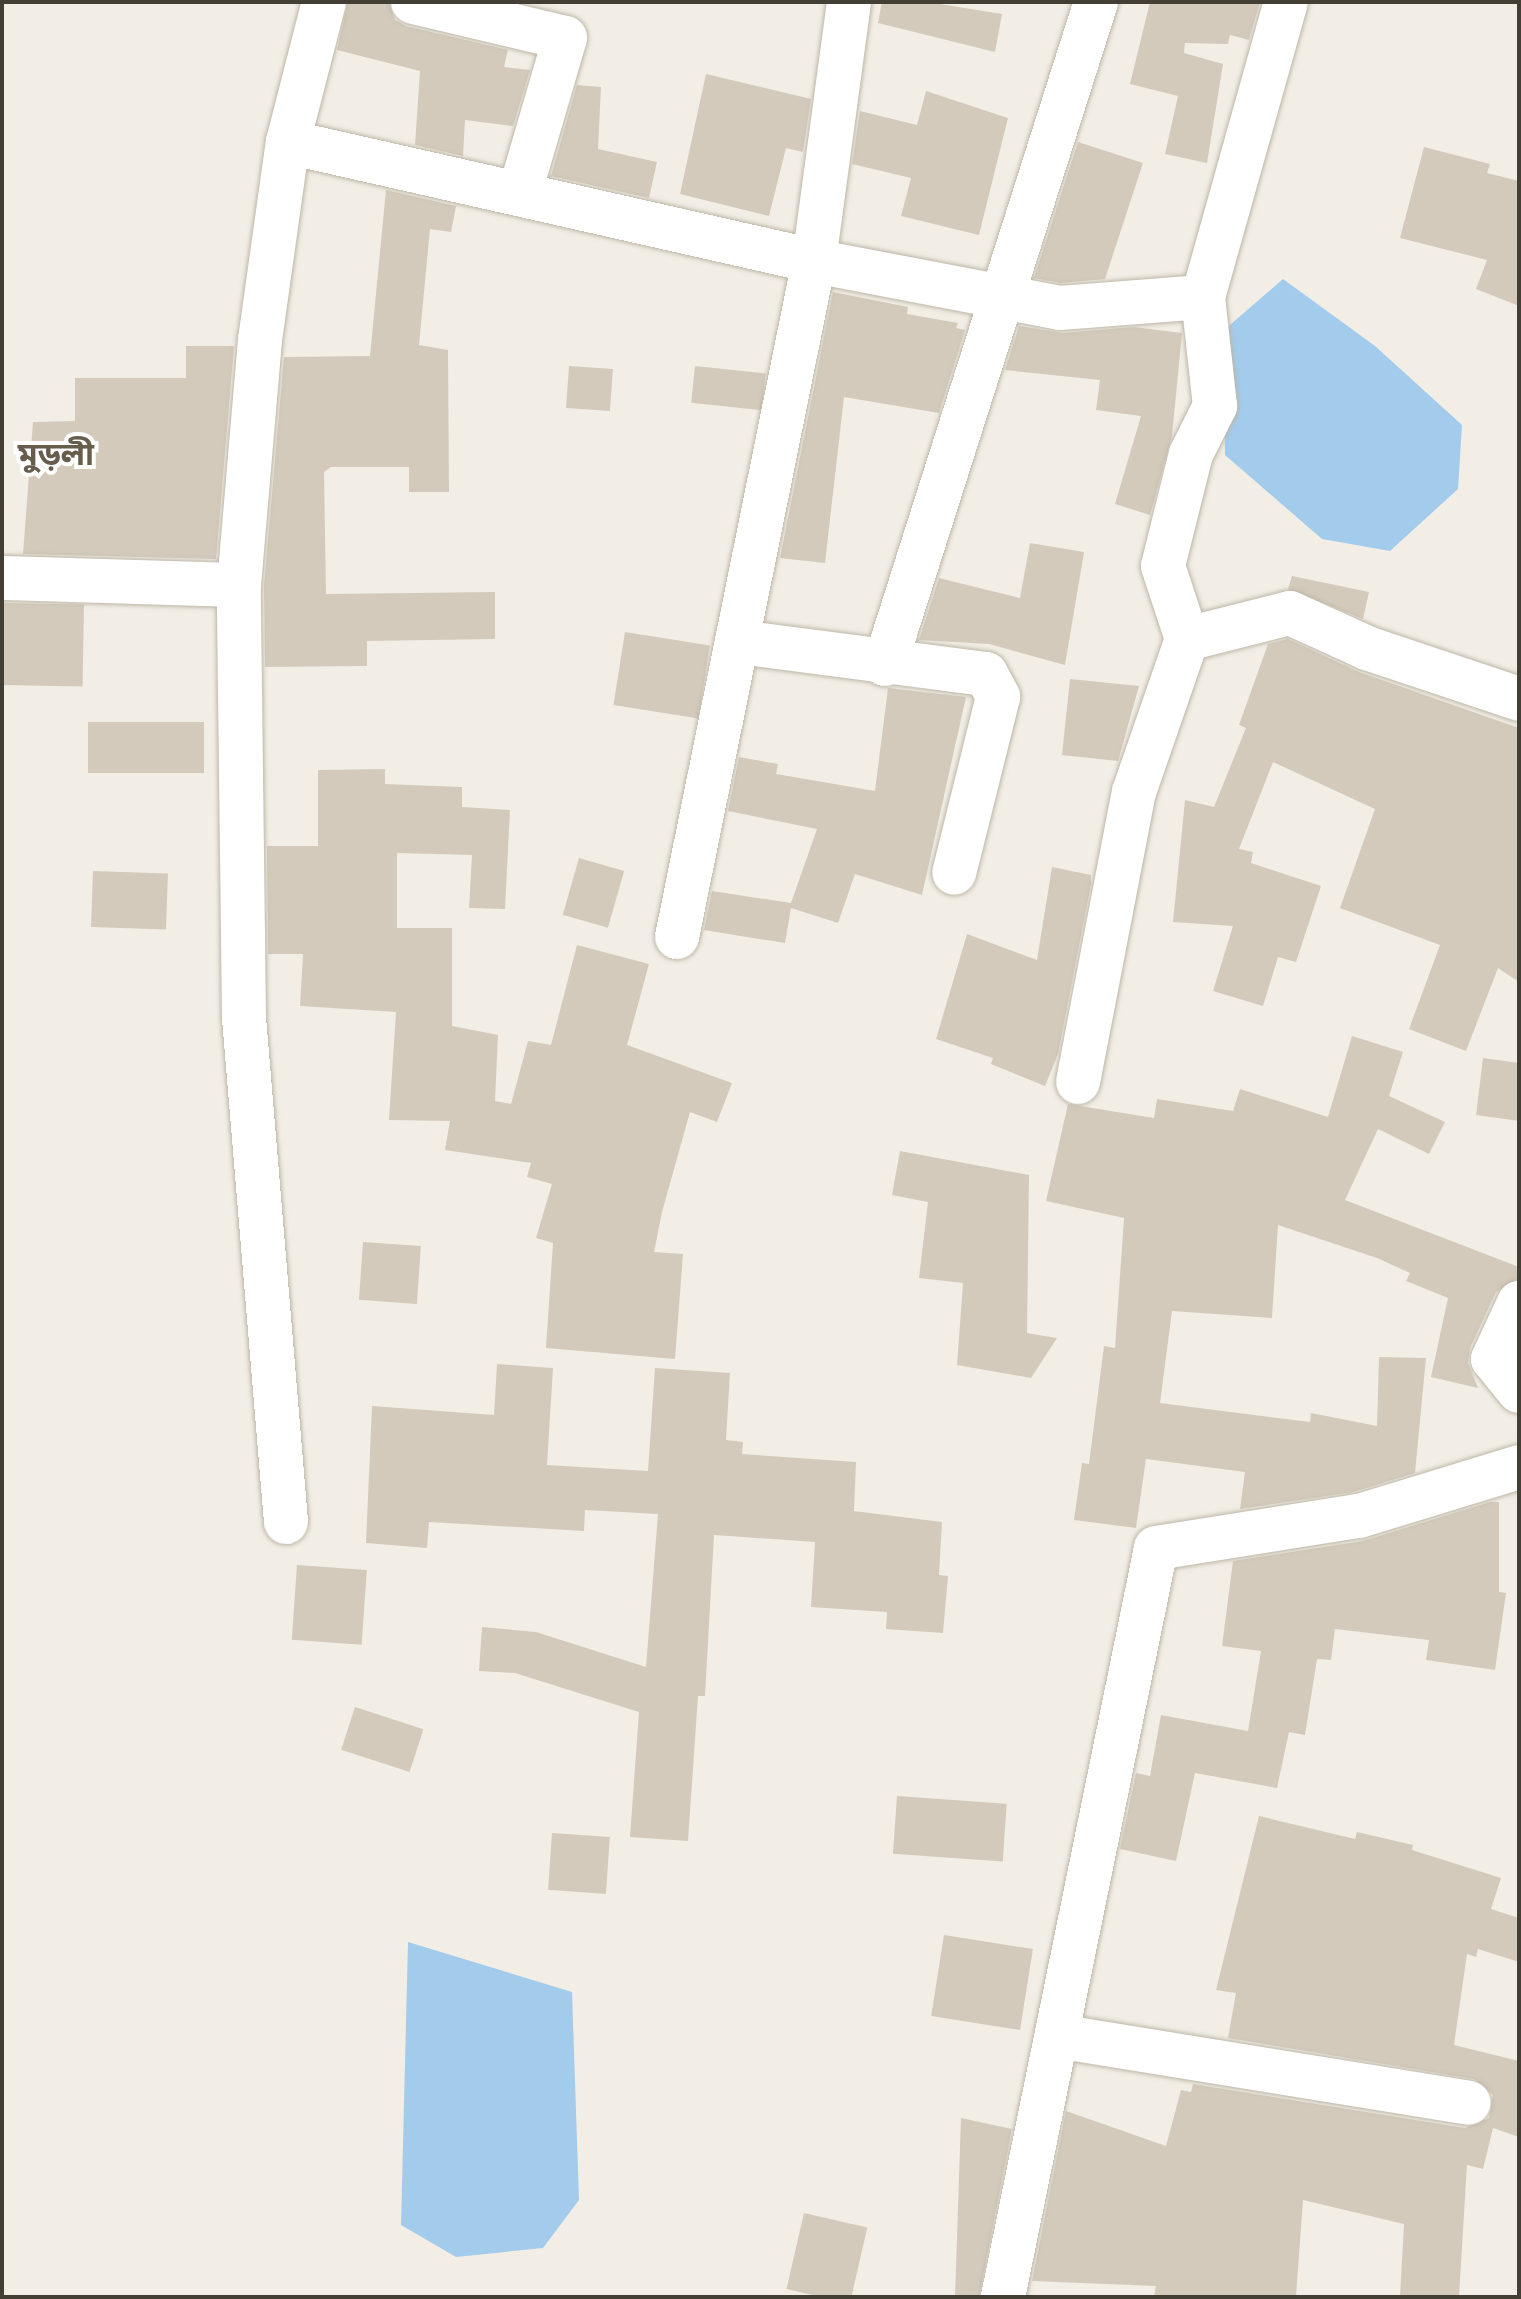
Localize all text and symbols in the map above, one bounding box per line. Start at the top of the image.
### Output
district label: মুড়লী [18,435,94,473]

